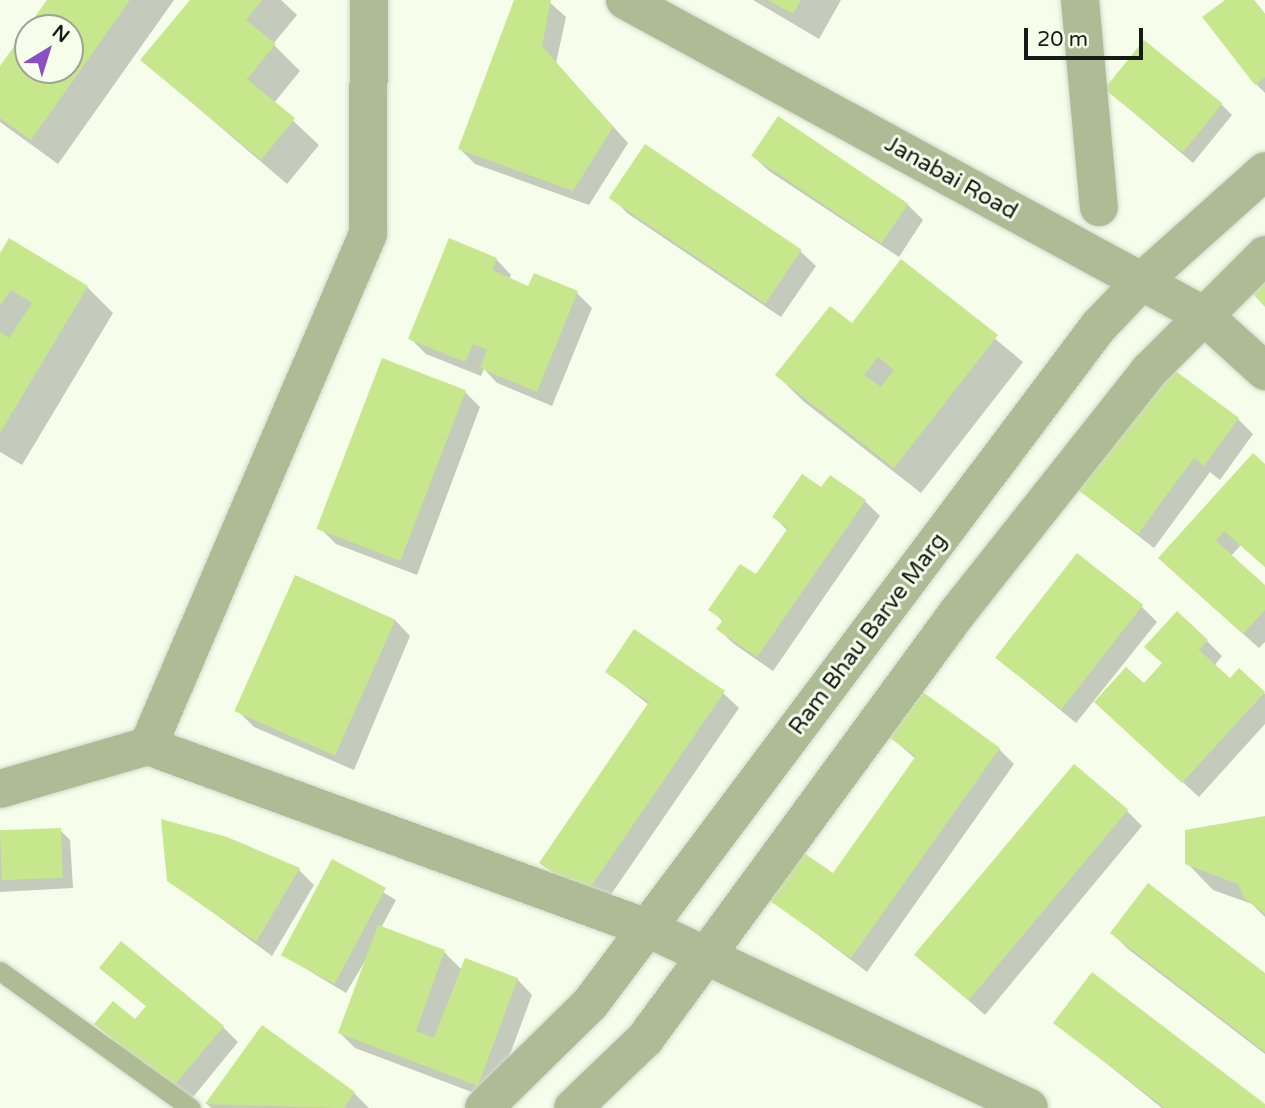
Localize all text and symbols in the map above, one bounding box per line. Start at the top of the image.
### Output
north arrow [14,14,84,84]
scale bar [1027,14,1146,58]
text: N [48,21,73,47]
text: 20 m [1037,27,1088,52]
street label: Janabai Road [880,130,1022,226]
street label: Ram Bhau Barve Marg [783,528,953,740]

